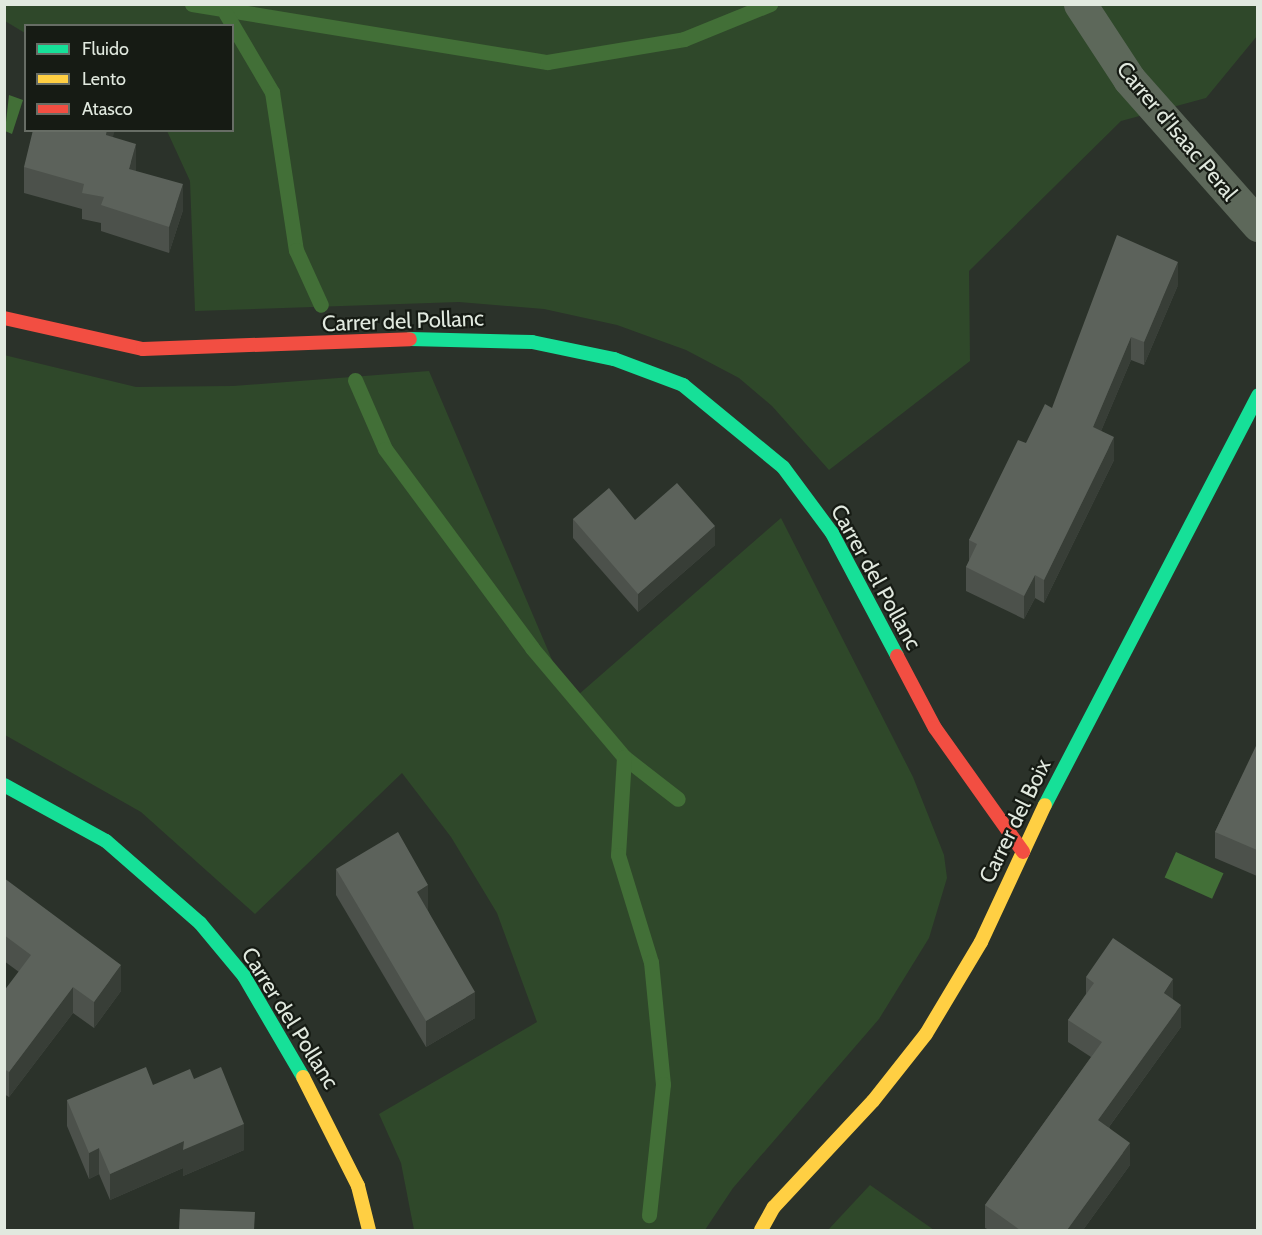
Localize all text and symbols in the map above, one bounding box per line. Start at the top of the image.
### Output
legend [24,24,234,132]
text: Fluido [82,38,129,60]
street label: Carrer d'Isaac Peral [1111,56,1243,206]
text: Lento [82,68,126,90]
text: Atasco [82,98,133,120]
street label: Carrer del Pollanc [322,305,484,337]
street label: Carrer del Pollanc [825,500,927,654]
street label: Carrer del Boix [974,755,1056,887]
street label: Carrer del Pollanc [236,942,344,1094]

